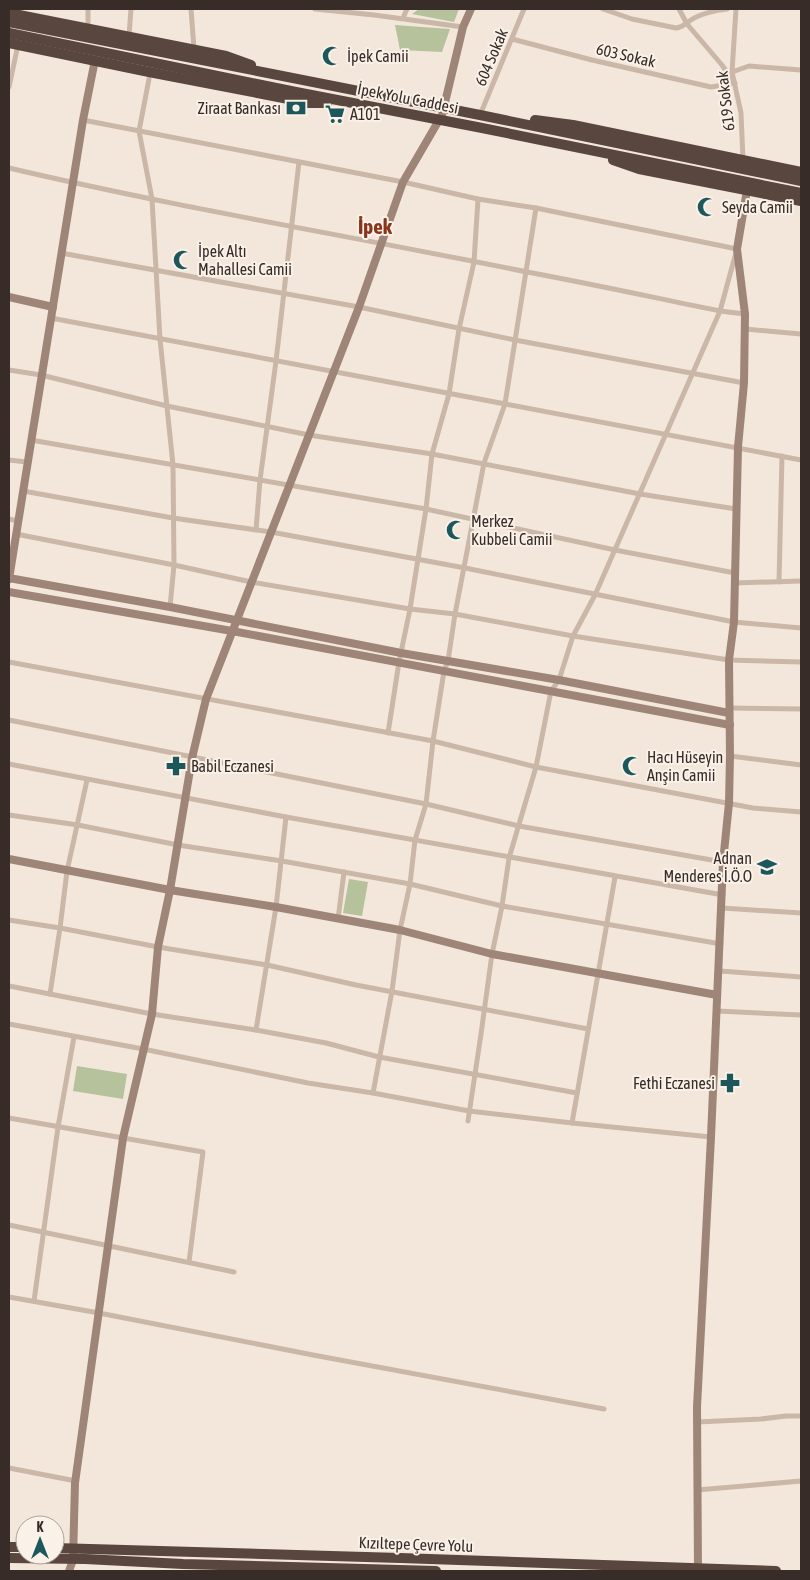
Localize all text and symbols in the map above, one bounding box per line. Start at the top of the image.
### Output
street label: 604 Sokak [471,26,511,88]
street label: 603 Sokak [594,39,658,71]
mosque icon: İpek Camii [321,45,343,67]
place label: İpek Camii [347,47,409,66]
street label: 619 Sokak [712,70,738,132]
street label: İpek Yolu Caddesi [356,79,460,118]
bank icon: Ziraat Bankası [285,97,307,119]
place label: Ziraat Bankası [197,99,281,117]
supermarket icon: A101 [324,103,346,125]
place label: A101 [350,105,380,123]
mosque icon: Seyda Camii [696,196,718,218]
place label: Seyda Camii [722,198,793,217]
district label: İpek [358,214,393,238]
place label: İpek Altı Mahallesi Camii [198,242,292,278]
mosque icon: İpek Altı Mahallesi Camii [172,249,194,271]
place label: Merkez Kubbeli Camii [471,512,552,548]
mosque icon: Merkez Kubbeli Camii [445,519,467,541]
place label: Hacı Hüseyin Anşin Camii [647,748,723,785]
pharmacy icon: Babil Eczanesi [165,755,187,777]
mosque icon: Hacı Hüseyin Anşin Camii [621,755,643,777]
place label: Babil Eczanesi [191,757,274,775]
place label: Adnan Menderes İ.Ö.O [663,849,752,885]
school or university icon: Adnan Menderes İ.Ö.O [756,856,778,878]
pharmacy icon: Fethi Eczanesi [719,1072,741,1094]
place label: Fethi Eczanesi [633,1074,715,1092]
north arrow [15,1515,65,1565]
text: K [37,1519,44,1535]
street label: Kızıltepe Çevre Yolu [358,1533,474,1556]

